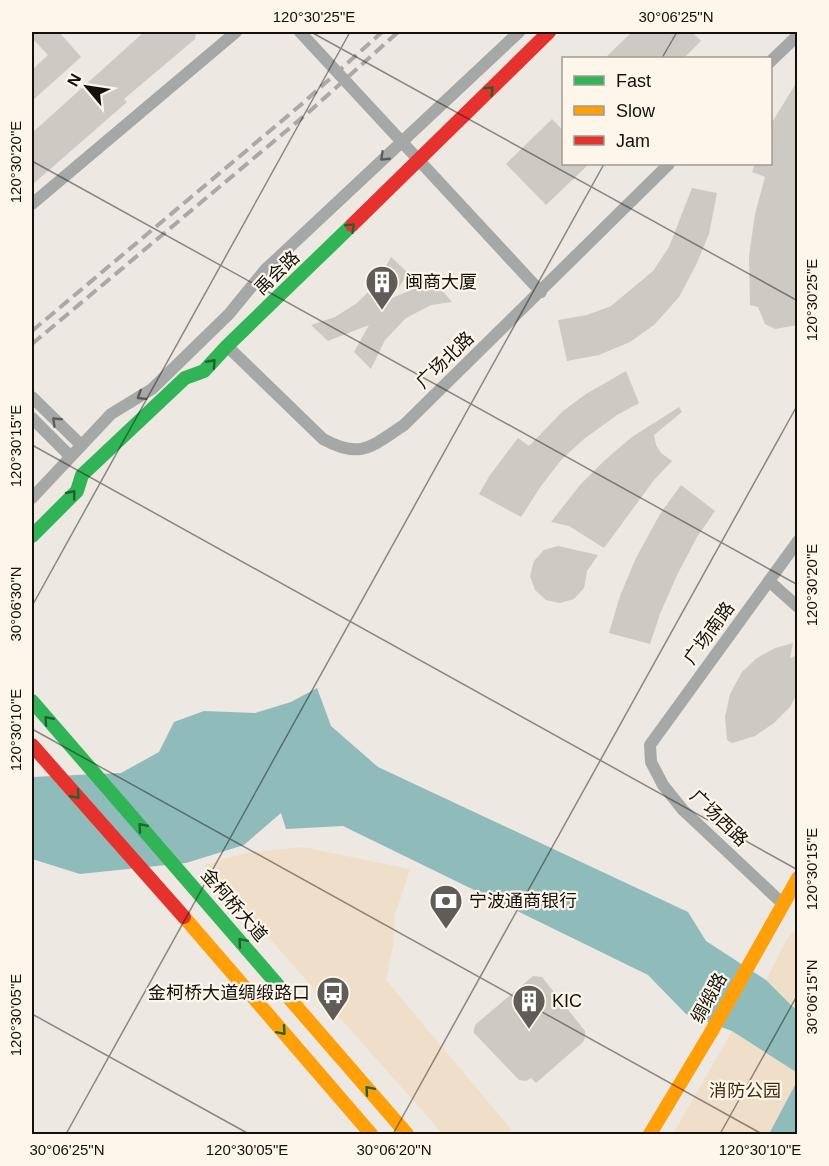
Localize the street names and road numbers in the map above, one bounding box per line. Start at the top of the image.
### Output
street label: 禹会路 [251,247,303,299]
street label: 广场北路 [412,328,478,392]
street label: 广场南路 [680,598,738,668]
street label: 广场西路 [686,786,752,850]
street label: 金柯桥大道 [197,864,271,946]
street label: 绸缎路 [687,970,731,1026]

